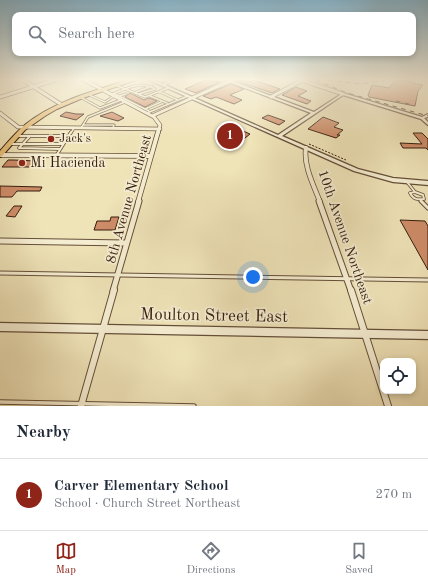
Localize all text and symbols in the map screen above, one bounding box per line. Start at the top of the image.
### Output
search box [12,12,416,56]
icon: search [26,23,48,45]
text: Search here [58,27,135,42]
pin: 1 [217,121,243,151]
place label: Jack's [59,133,91,145]
street label: 8th Avenue Northeast [104,133,154,265]
marker: Jack's [46,134,56,144]
place label: Mi Hacienda [30,156,106,170]
marker: Mi Hacienda [17,158,27,168]
street label: 10th Avenue Northeast [315,168,375,306]
your location [243,267,263,287]
street label: Moulton Street East [140,306,288,326]
map controls [380,358,416,394]
button: locate [380,358,416,394]
text: Nearby [16,424,71,441]
text: Carver Elementary School [54,479,229,494]
text: 1 [25,488,33,501]
text: 270 m [375,488,412,501]
text: School · Church Street Northeast [54,497,241,510]
tab: Map [55,540,77,578]
tab: Directions [187,540,235,578]
tab: Saved [345,540,373,578]

